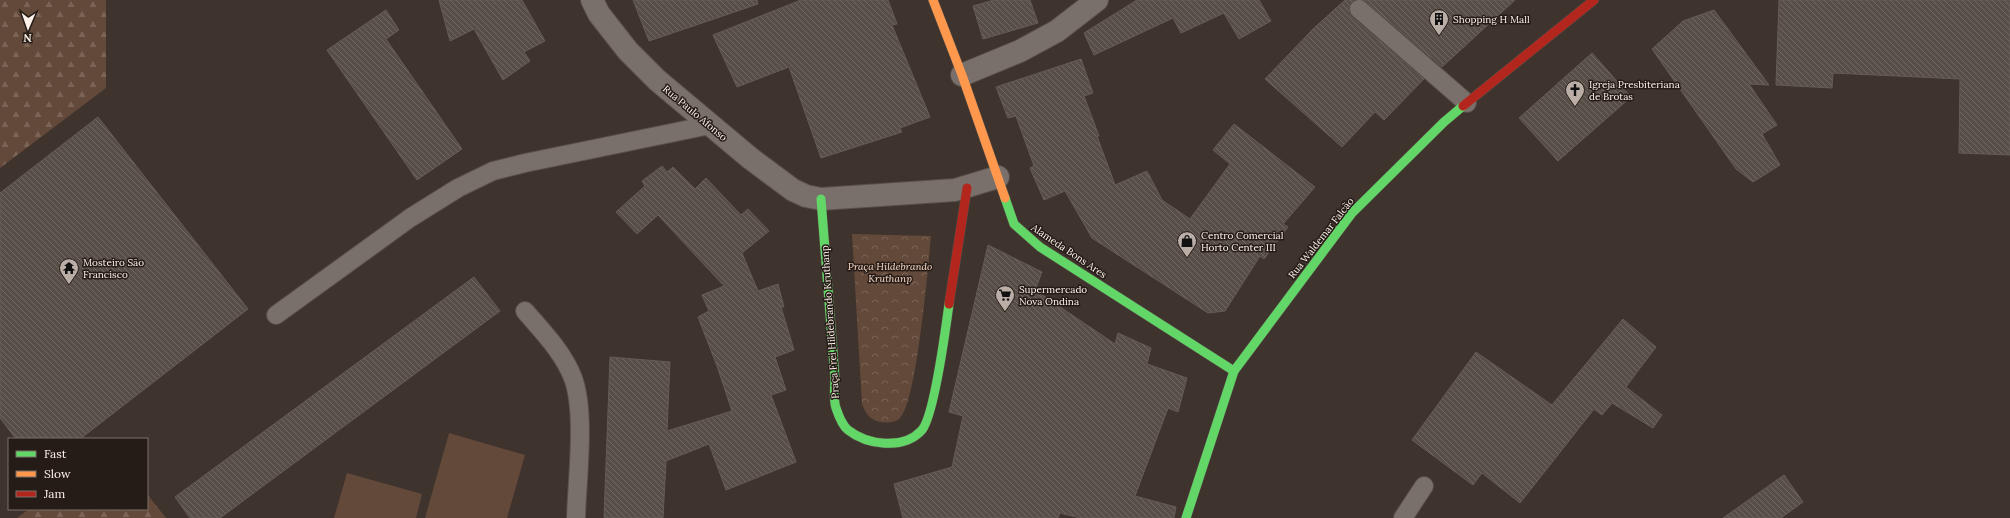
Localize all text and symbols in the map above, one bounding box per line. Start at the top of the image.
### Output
north arrow [8,8,48,48]
building icon: Shopping H Mall [1428,8,1450,36]
place label: Shopping H Mall [1453,13,1530,26]
text: N [23,31,32,45]
place label: Igreja Presbiteriana de Brotas [1589,78,1680,103]
church icon: Igreja Presbiteriana de Brotas [1564,79,1586,107]
street label: Rua Paulo Afonso [660,82,730,144]
street label: Rua Waldemar Falcão [1285,195,1357,281]
street label: Alameda Bons Ares [1028,220,1109,281]
place label: Centro Comercial Horto Center III [1201,229,1284,254]
shop icon: Centro Comercial Horto Center III [1176,230,1198,258]
street label: Praça Frei Hildebrando Kruthanp [818,245,842,399]
place label: Mosteiro São Francisco [83,256,144,281]
temple icon: Mosteiro São Francisco [58,257,80,285]
park label: Praça Hildebrando Kruthanp [848,260,932,285]
place label: Supermercado Nova Ondina [1019,283,1087,308]
supermarket icon: Supermercado Nova Ondina [994,284,1016,312]
legend [8,438,148,510]
text: Fast [44,446,67,461]
text: Slow [44,466,71,481]
text: Jam [43,486,65,501]

